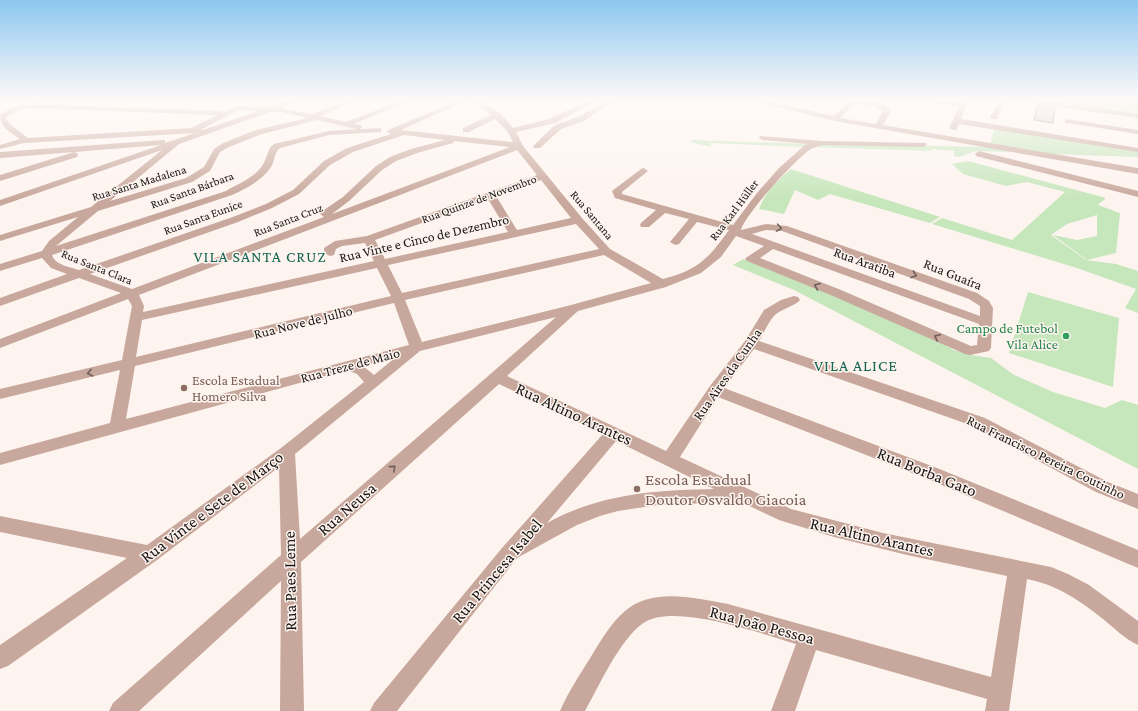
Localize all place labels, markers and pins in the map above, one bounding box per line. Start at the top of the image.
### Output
place label: Campo de Futebol Vila Alice [956,320,1058,352]
marker: Campo de Futebol Vila Alice [1061,331,1071,341]
place label: Escola Estadual Homero Silva [192,372,280,404]
marker: Escola Estadual Homero Silva [179,383,189,393]
place label: Escola Estadual Doutor Osvaldo Giacoia [645,470,806,509]
marker: Escola Estadual Doutor Osvaldo Giacoia [632,484,642,494]

